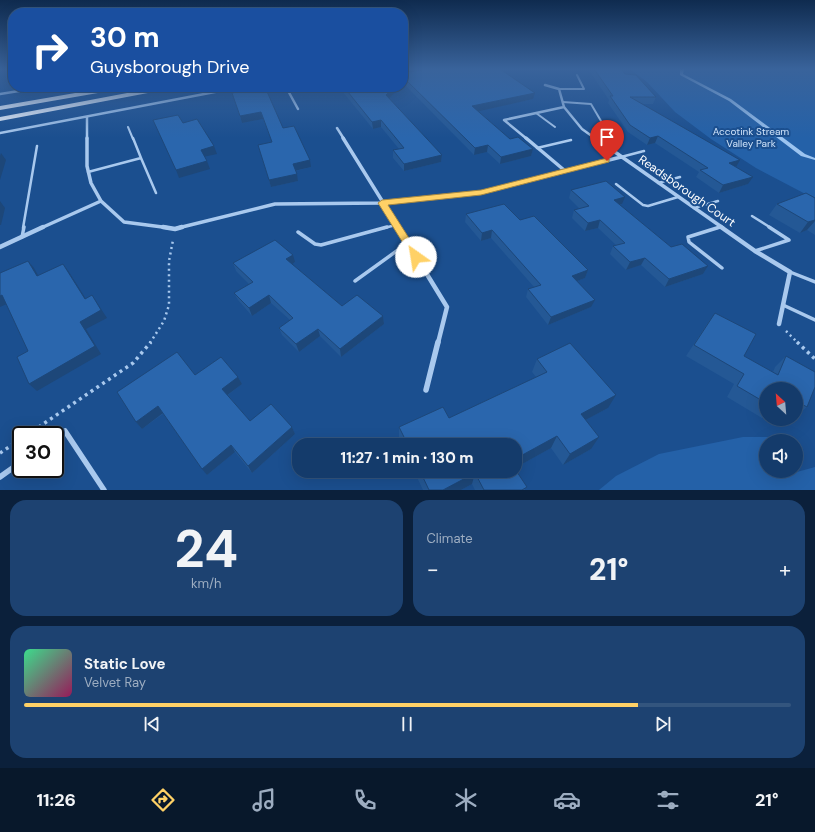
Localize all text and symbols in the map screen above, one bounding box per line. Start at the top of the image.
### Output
text: 30 m [90,19,160,56]
icon: right [24,24,76,76]
text: Guysborough Drive [90,55,250,79]
pin [590,120,624,161]
park label: Accotink Stream Valley Park [713,125,789,150]
icon: arrive [596,126,618,148]
street label: Readsborough Court [635,151,739,231]
position arrow [395,236,437,278]
north arrow [759,382,803,426]
map controls [759,382,803,478]
speed limit sign: 30 [12,426,64,478]
button: sound [759,434,803,478]
text: 11:27 · 1 min · 130 m [341,448,473,468]
text: 24 [175,515,238,583]
text: Climate [427,530,473,547]
text: 21° [589,550,628,589]
text: − [427,555,439,584]
text: + [779,555,791,584]
text: km/h [191,575,222,592]
text: Static Love [84,654,165,674]
text: Velvet Ray [84,674,146,691]
icon: previous [141,713,163,735]
icon: pause [396,713,418,735]
icon: next [652,713,674,735]
icon: directions [149,786,177,814]
icon: music [250,786,278,814]
icon: phone [351,786,379,814]
icon: climate [452,786,480,814]
icon: car [553,786,581,814]
icon: filters [654,786,682,814]
text: 11:26 [37,788,76,812]
text: 21° [755,788,778,812]

